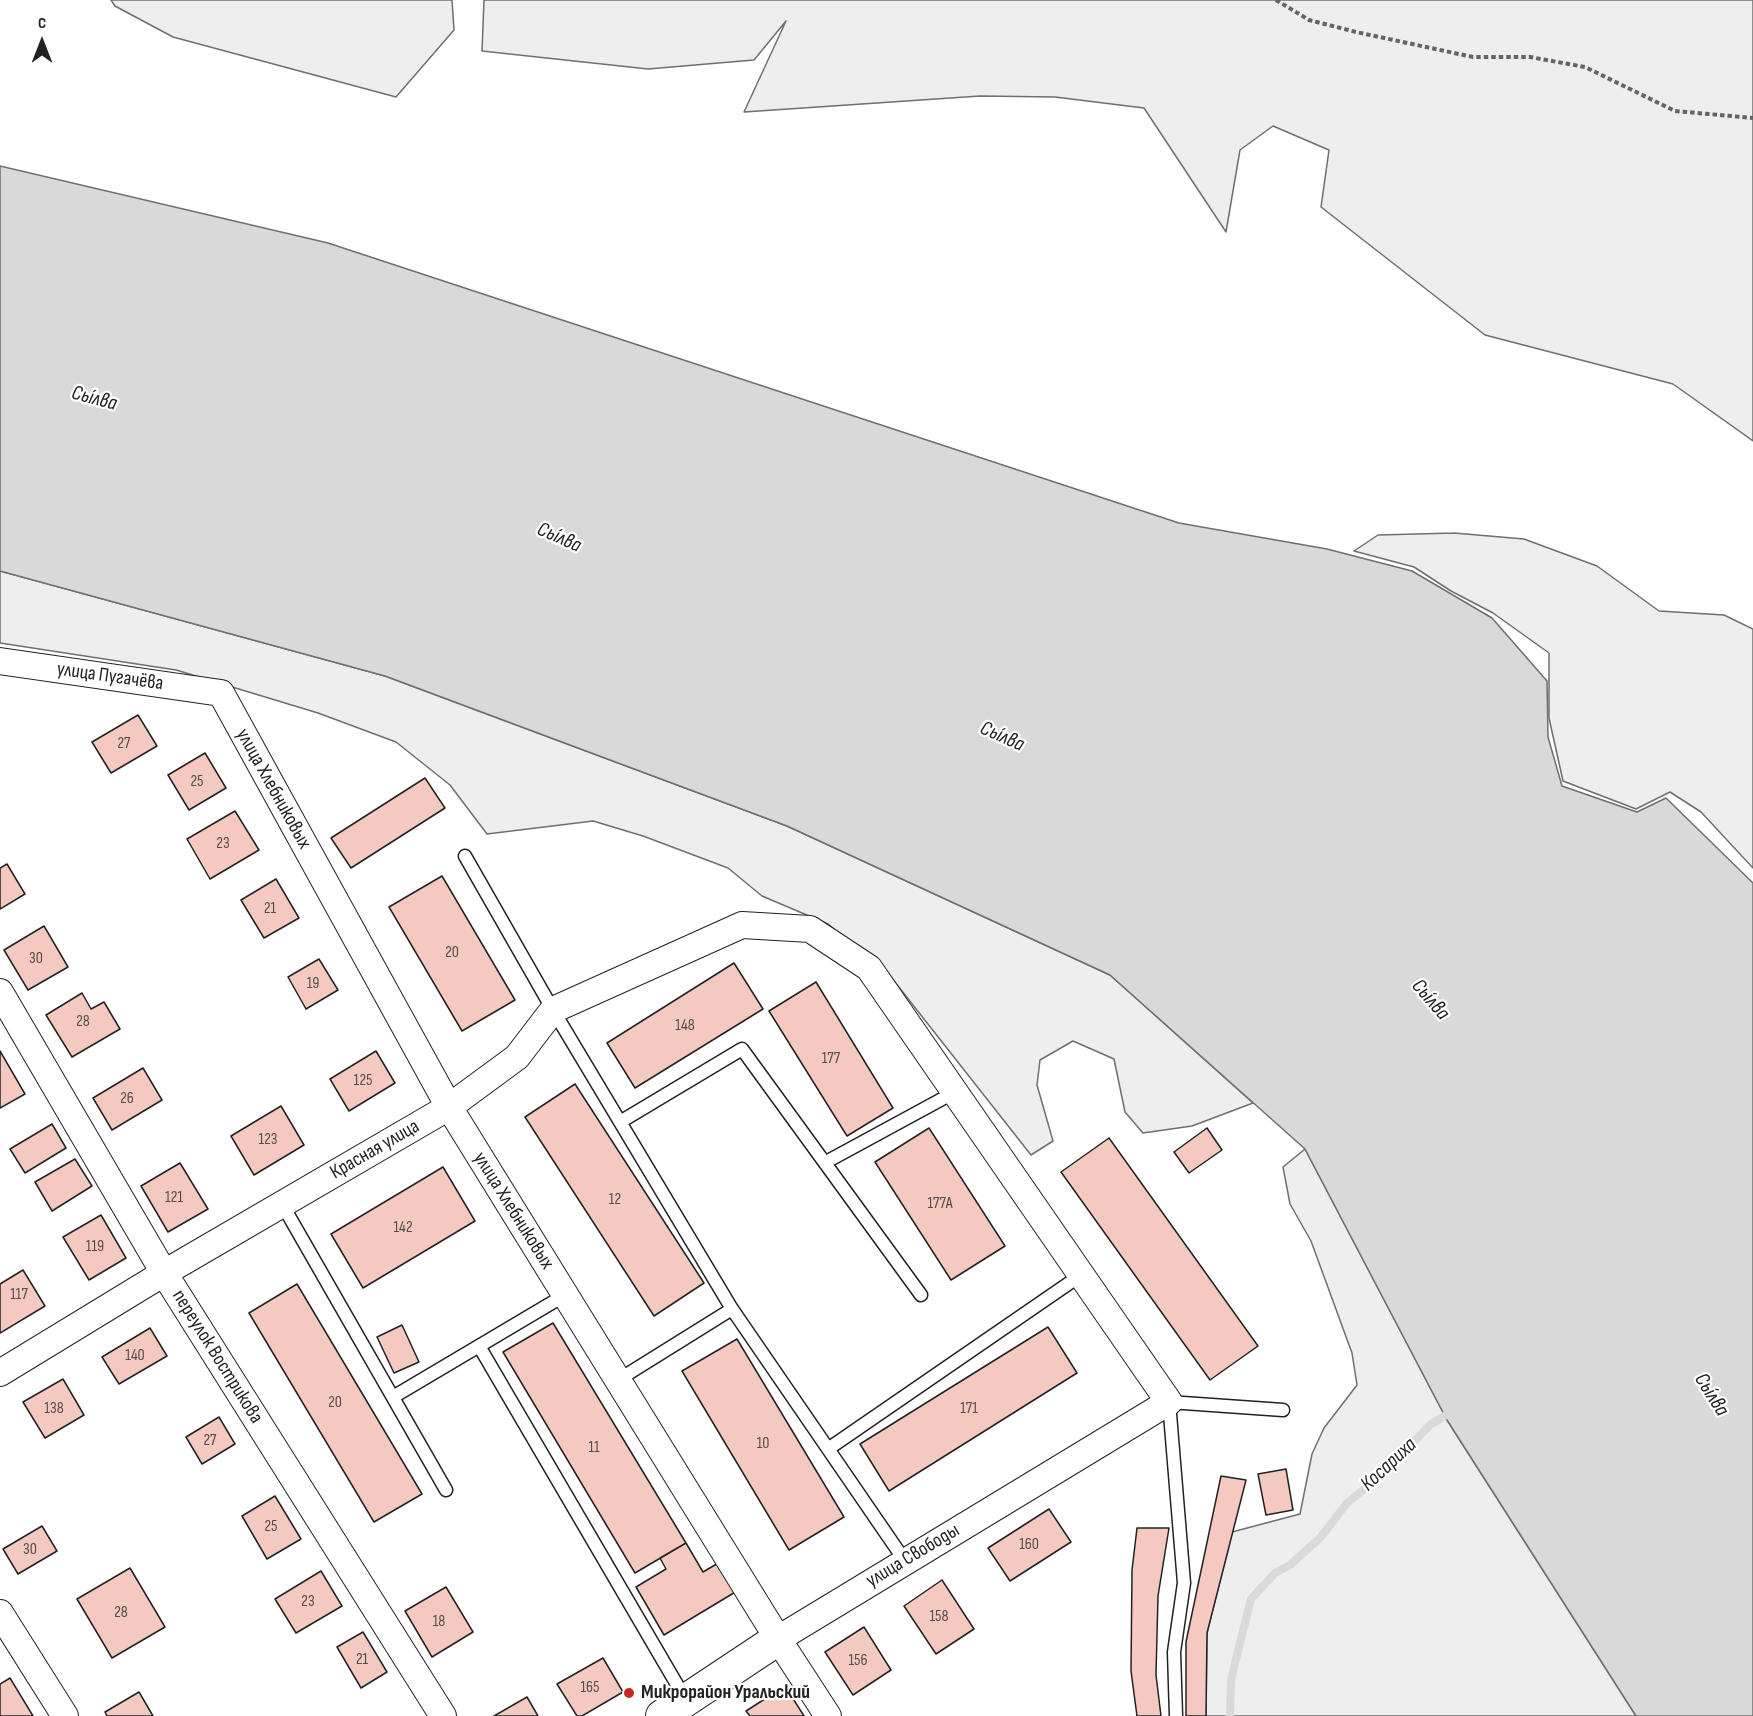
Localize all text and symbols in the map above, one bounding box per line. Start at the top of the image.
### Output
north arrow [12,12,72,72]
text: С [38,14,46,33]
water label: Сы́лва [69,381,119,417]
water label: Сы́лва [533,517,585,559]
street label: улица Пугачёва [55,658,165,696]
water label: Сы́лва [976,716,1028,758]
street label: улица Хлебниковых [230,725,316,853]
house number: 27 [117,734,131,754]
house number: 25 [190,772,204,792]
house number: 23 [216,834,230,854]
house number: 21 [264,899,276,919]
house number: 20 [445,943,459,963]
house number: 30 [29,949,43,969]
house number: 19 [307,974,319,994]
water label: Сы́лва [1405,974,1455,1026]
house number: 28 [76,1012,90,1032]
house number: 148 [675,1016,695,1036]
house number: 177 [822,1049,840,1069]
house number: 125 [354,1071,372,1091]
house number: 26 [120,1089,134,1109]
street label: Красная улица [326,1115,424,1185]
house number: 123 [258,1130,278,1150]
street label: улица Хлебниковых [467,1148,559,1274]
house number: 121 [165,1188,183,1208]
house number: 12 [609,1190,621,1210]
house number: 177А [928,1194,952,1214]
house number: 142 [394,1218,412,1238]
house number: 119 [86,1237,104,1257]
house number: 117 [10,1285,28,1305]
street label: переулок Вострикова [166,1286,268,1428]
house number: 140 [125,1346,145,1366]
water label: Сы́лва [1688,1369,1734,1421]
house number: 20 [328,1393,342,1413]
house number: 138 [44,1399,64,1419]
house number: 171 [960,1399,978,1419]
house number: 27 [203,1431,217,1451]
water label: Косариха [1356,1433,1422,1497]
house number: 10 [757,1434,769,1454]
house number: 11 [588,1438,600,1458]
house number: 25 [264,1517,278,1537]
street label: улица Свободы [862,1519,964,1593]
house number: 160 [1019,1535,1039,1555]
house number: 30 [23,1540,37,1560]
house number: 23 [301,1592,315,1612]
house number: 28 [114,1603,128,1623]
house number: 158 [929,1607,949,1627]
house number: 18 [433,1612,445,1632]
house number: 21 [356,1650,368,1670]
house number: 156 [848,1651,868,1671]
house number: 165 [580,1678,600,1698]
place label: Микрорайон Уральский [641,1681,810,1705]
marker: Микрорайон Уральский [622,1686,636,1700]

